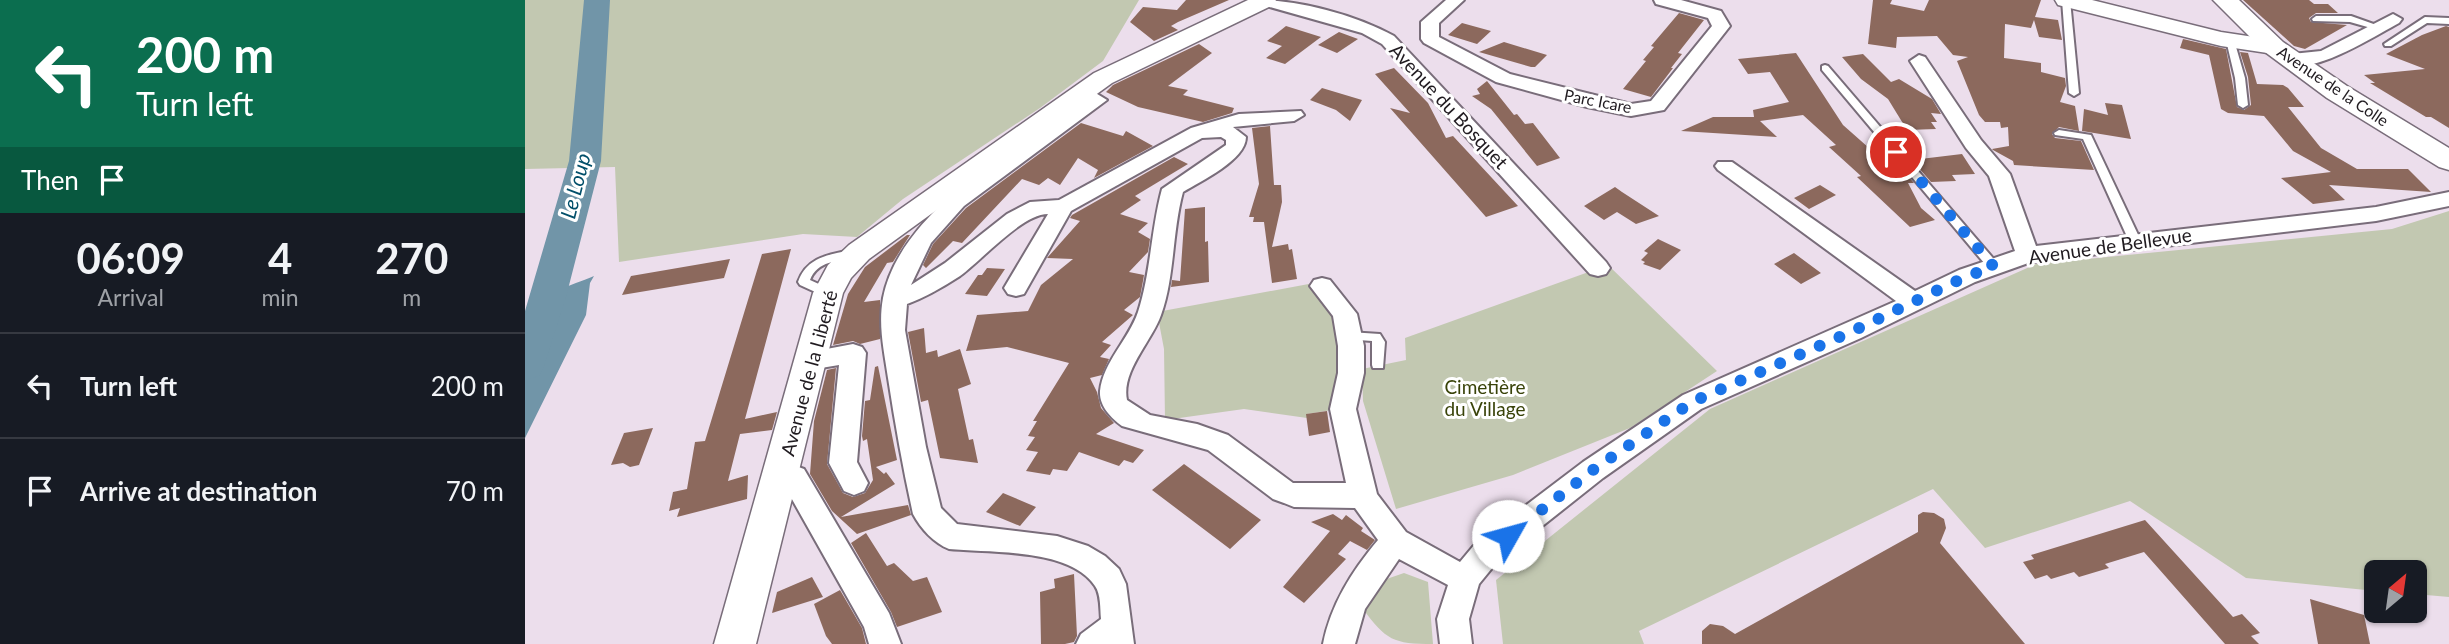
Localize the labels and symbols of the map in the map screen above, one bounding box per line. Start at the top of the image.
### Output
street label: Avenue du Bosquet [1385,38,1513,173]
street label: Avenue de la Colle [2274,41,2392,130]
street label: Parc Icare [1563,85,1633,116]
pin [1866,122,1926,182]
water label: Le Loup [554,150,595,221]
street label: Avenue de Bellevue [2027,223,2193,268]
street label: Avenue de la Liberté [775,287,842,458]
park label: Cimetière du Village [1444,375,1526,420]
position arrow [1471,499,1545,573]
north arrow [2364,560,2427,623]

